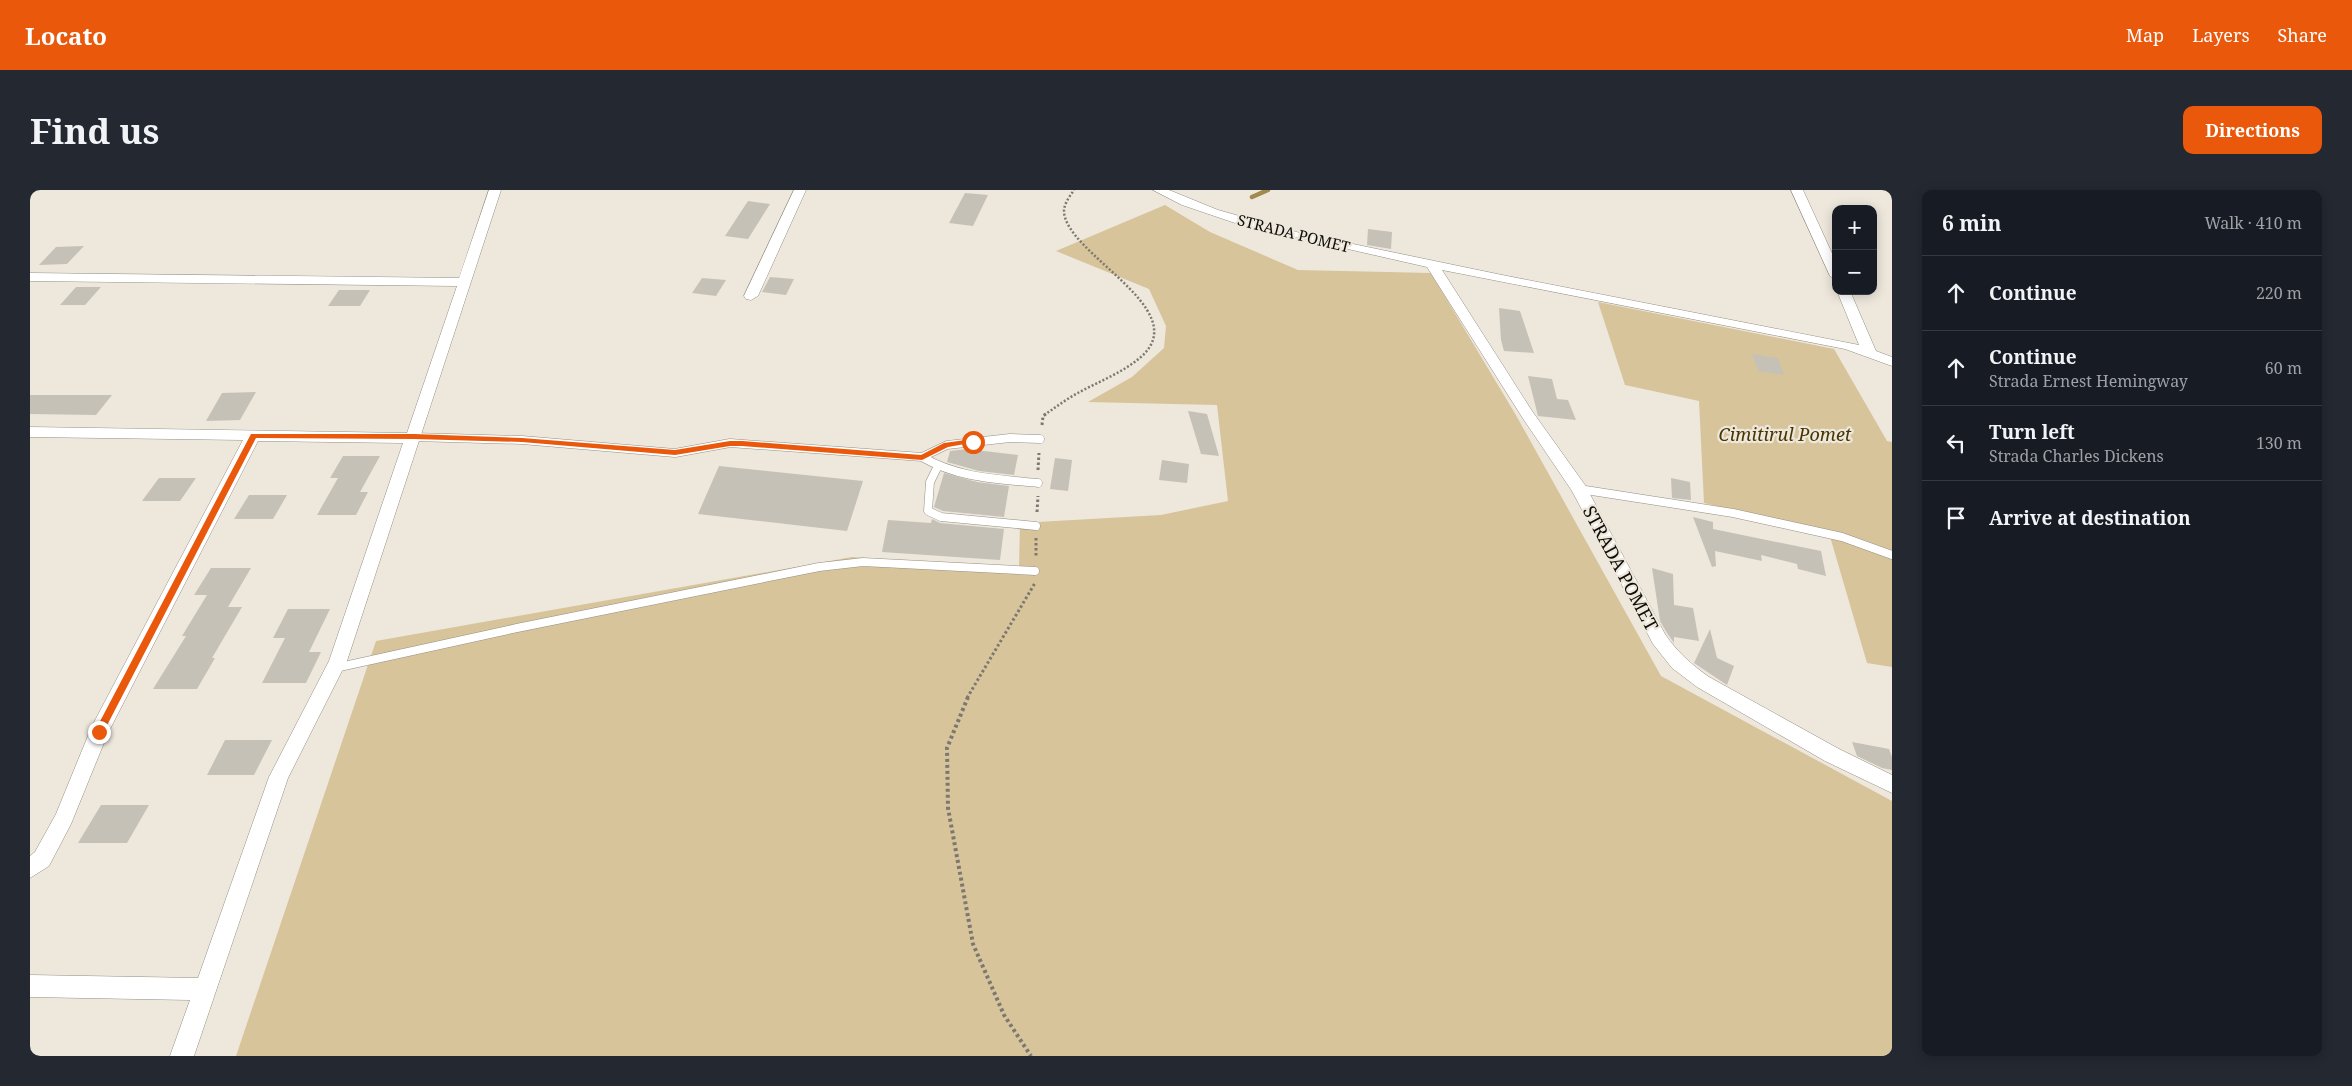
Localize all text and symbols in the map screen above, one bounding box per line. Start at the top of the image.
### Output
text: Locato [25,19,107,52]
text: Map [2126,23,2164,47]
text: Layers [2192,23,2250,47]
text: Share [2278,23,2327,47]
button: Directions [2183,106,2322,154]
text: Find us [30,107,159,154]
map controls [1832,205,1877,295]
button: + [1832,205,1877,250]
street label: STRADA POMET [1236,209,1352,257]
text: 6 min [1942,209,2001,237]
text: Walk · 410 m [2205,212,2302,234]
button: − [1832,250,1877,295]
icon: ahead [1942,279,1970,307]
text: Continue [1989,280,2077,306]
text: 220 m [2256,282,2302,304]
text: Continue [1989,344,2077,370]
icon: ahead [1942,354,1970,382]
text: 60 m [2265,357,2302,379]
text: Strada Ernest Hemingway [1989,370,2188,392]
text: Turn left [1989,419,2075,445]
park label: Cimitirul Pomet [1719,422,1852,446]
icon: left [1942,429,1970,457]
route start [962,431,985,454]
text: 130 m [2256,432,2302,454]
text: Strada Charles Dickens [1989,445,2164,467]
street label: STRADA POMET [1578,501,1664,635]
icon: arrive [1942,504,1970,532]
text: Arrive at destination [1989,505,2191,531]
route end [88,721,111,744]

